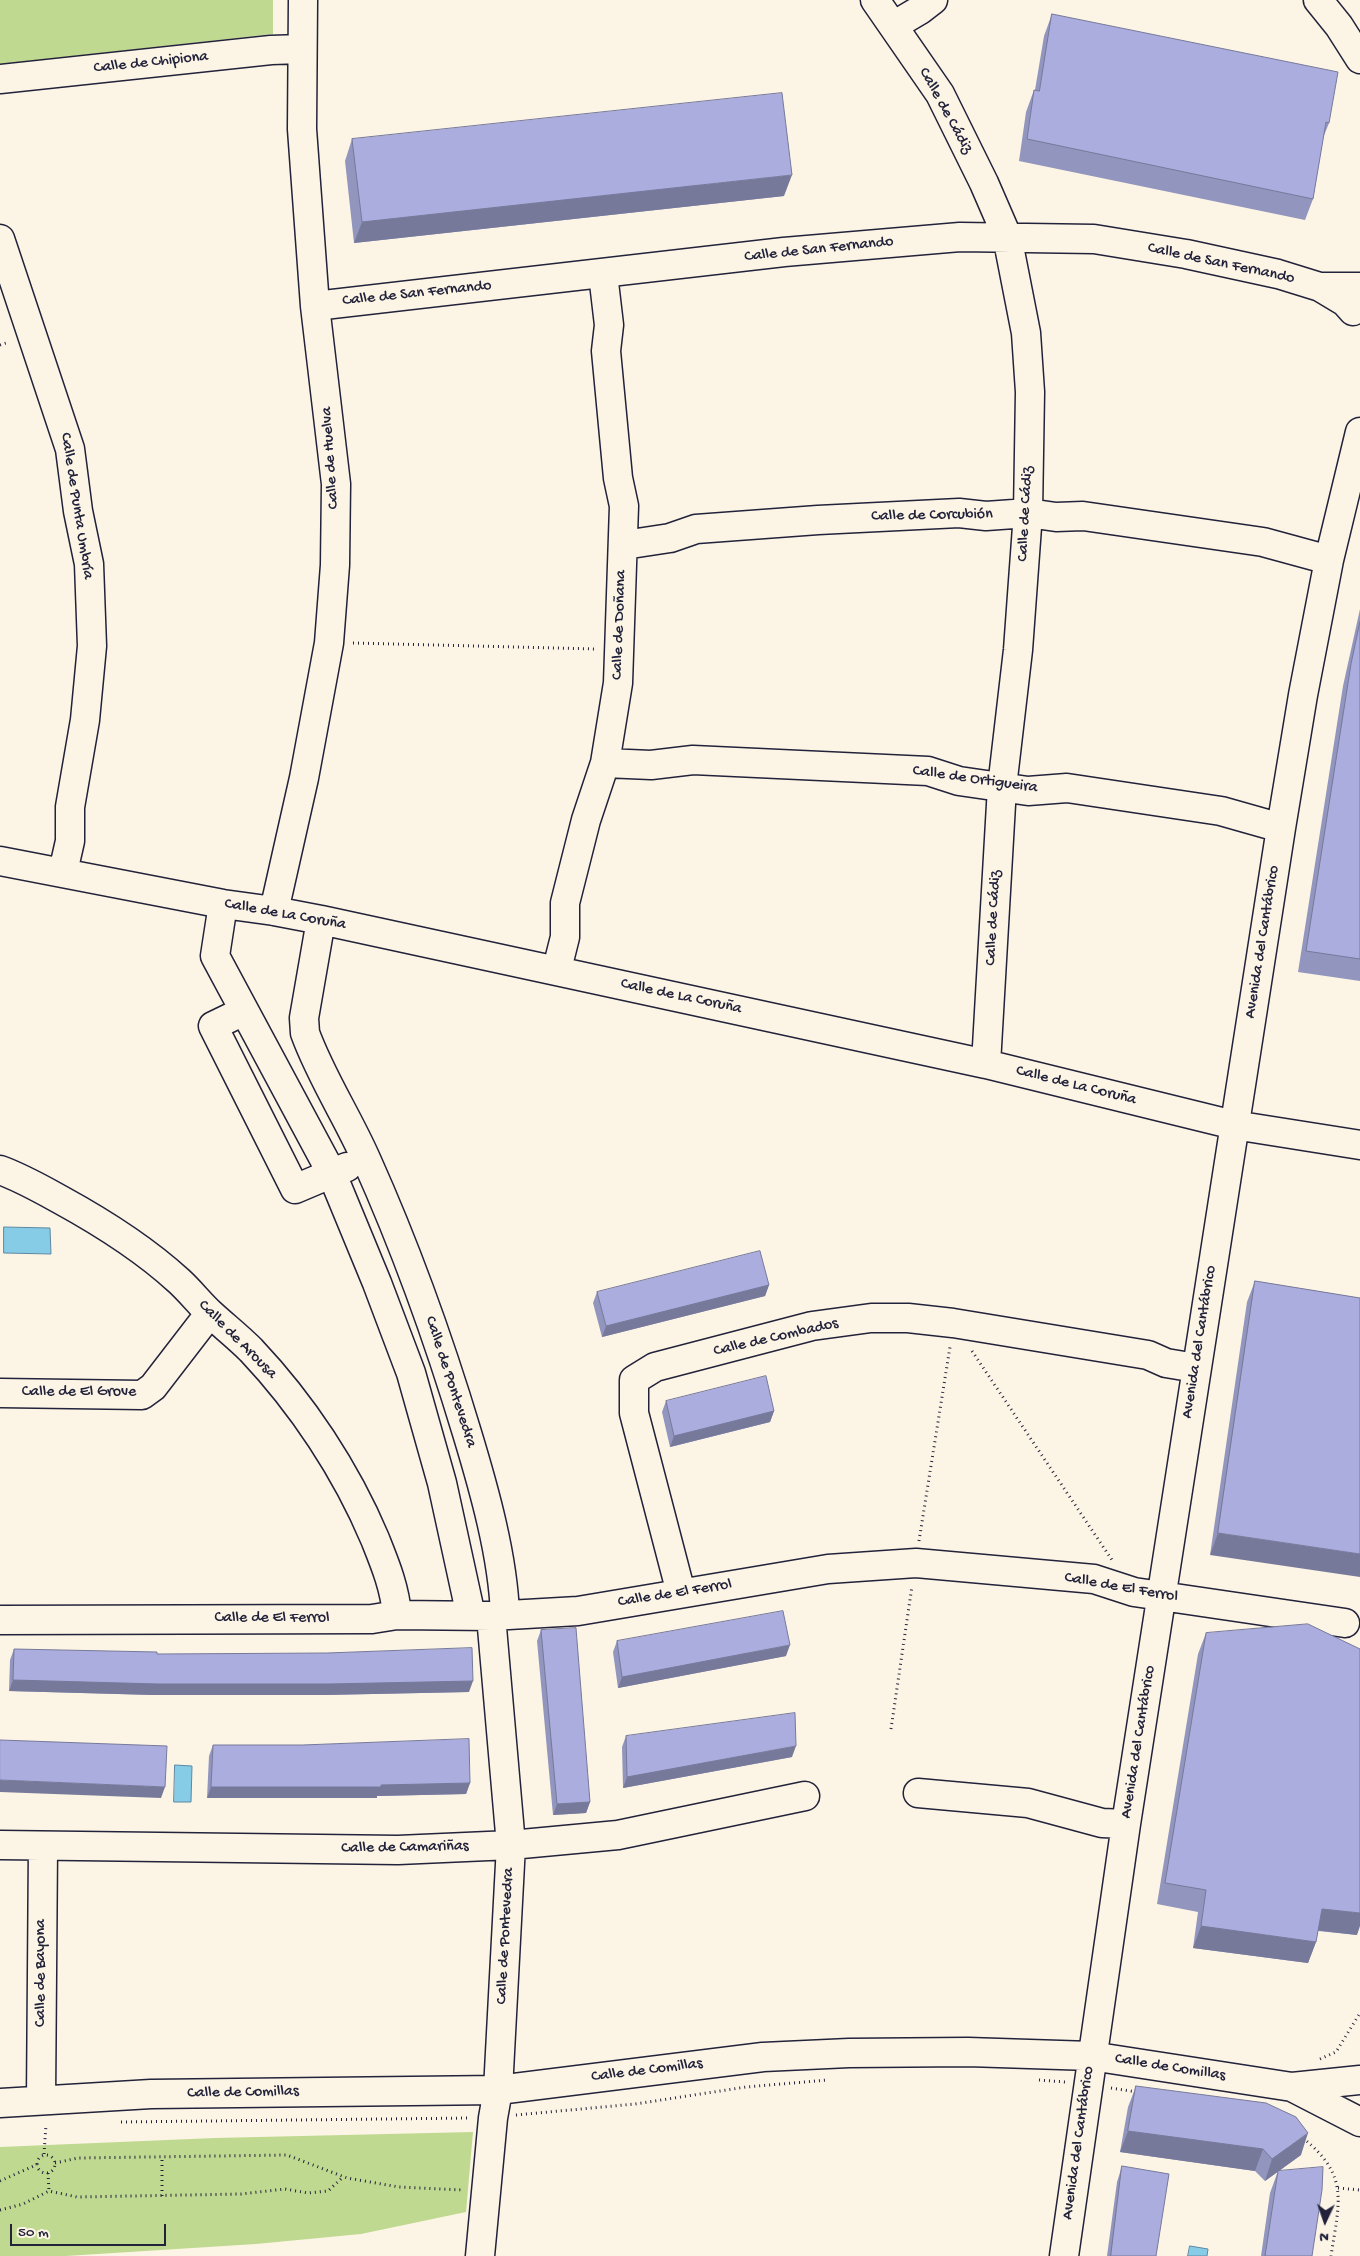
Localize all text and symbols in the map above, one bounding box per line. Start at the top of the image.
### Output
street label: Calle de Chipiona [93,47,209,79]
street label: Calle de Cádiz [913,65,977,157]
street label: Calle de San Fernando [744,233,894,267]
street label: Calle de San Fernando [1146,239,1296,289]
street label: Calle de San Fernando [342,277,492,311]
street label: Calle de Huelva [318,406,344,510]
street label: Calle de Punta Umbría [55,431,97,581]
street label: Calle de Cádiz [1014,466,1038,562]
street label: Calle de Corcubión [871,505,993,527]
street label: Calle de Doñana [608,570,632,680]
street label: Calle de Ortigueira [911,762,1039,798]
street label: Avenida del Cantábrico [1241,864,1285,1020]
street label: Calle de Cádiz [982,870,1006,966]
street label: Calle de La Coruña [223,895,347,935]
street label: Calle de La Coruña [619,975,743,1019]
street label: Calle de La Coruña [1014,1062,1138,1110]
street label: Avenida del Cantábrico [1178,1264,1222,1420]
street label: Calle de Arousa [194,1297,280,1383]
street label: Calle de Pontevedra [420,1314,480,1450]
street label: Calle de Combados [712,1314,840,1362]
street label: Calle de El Grove [22,1383,136,1403]
street label: Calle de El Ferrol [1063,1569,1179,1607]
street label: Calle de El Ferrol [617,1576,733,1612]
street label: Calle de El Ferrol [215,1609,329,1629]
street label: Avenida del Cantábrico [1117,1664,1161,1820]
street label: Calle de Camariñas [341,1837,469,1859]
street label: Calle de Pontevedra [493,1867,519,2005]
street label: Calle de Bayona [32,1919,52,2027]
street label: Calle de Comillas [1113,2050,1227,2086]
street label: Calle de Comillas [590,2055,704,2087]
street label: Avenida del Cantábrico [1059,2065,1099,2221]
street label: Calle de Comillas [187,2082,299,2104]
north arrow [1300,2196,1350,2246]
scale bar [12,2214,169,2246]
text: 50 m [18,2224,49,2242]
text: N [1319,2228,1329,2245]

